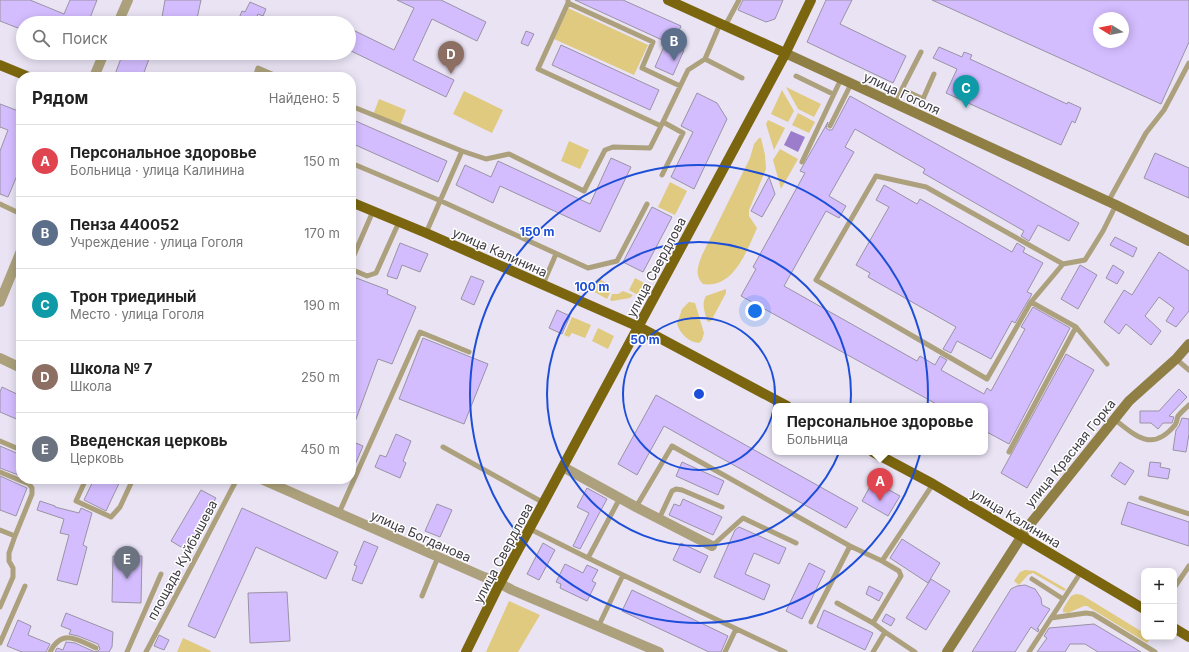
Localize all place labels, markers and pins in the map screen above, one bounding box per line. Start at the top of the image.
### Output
pin: B [661,28,687,61]
pin: D [438,41,464,74]
pin: C [953,75,979,108]
centre of rings [692,387,706,401]
pin: A [867,468,893,501]
pin: E [114,546,140,579]

